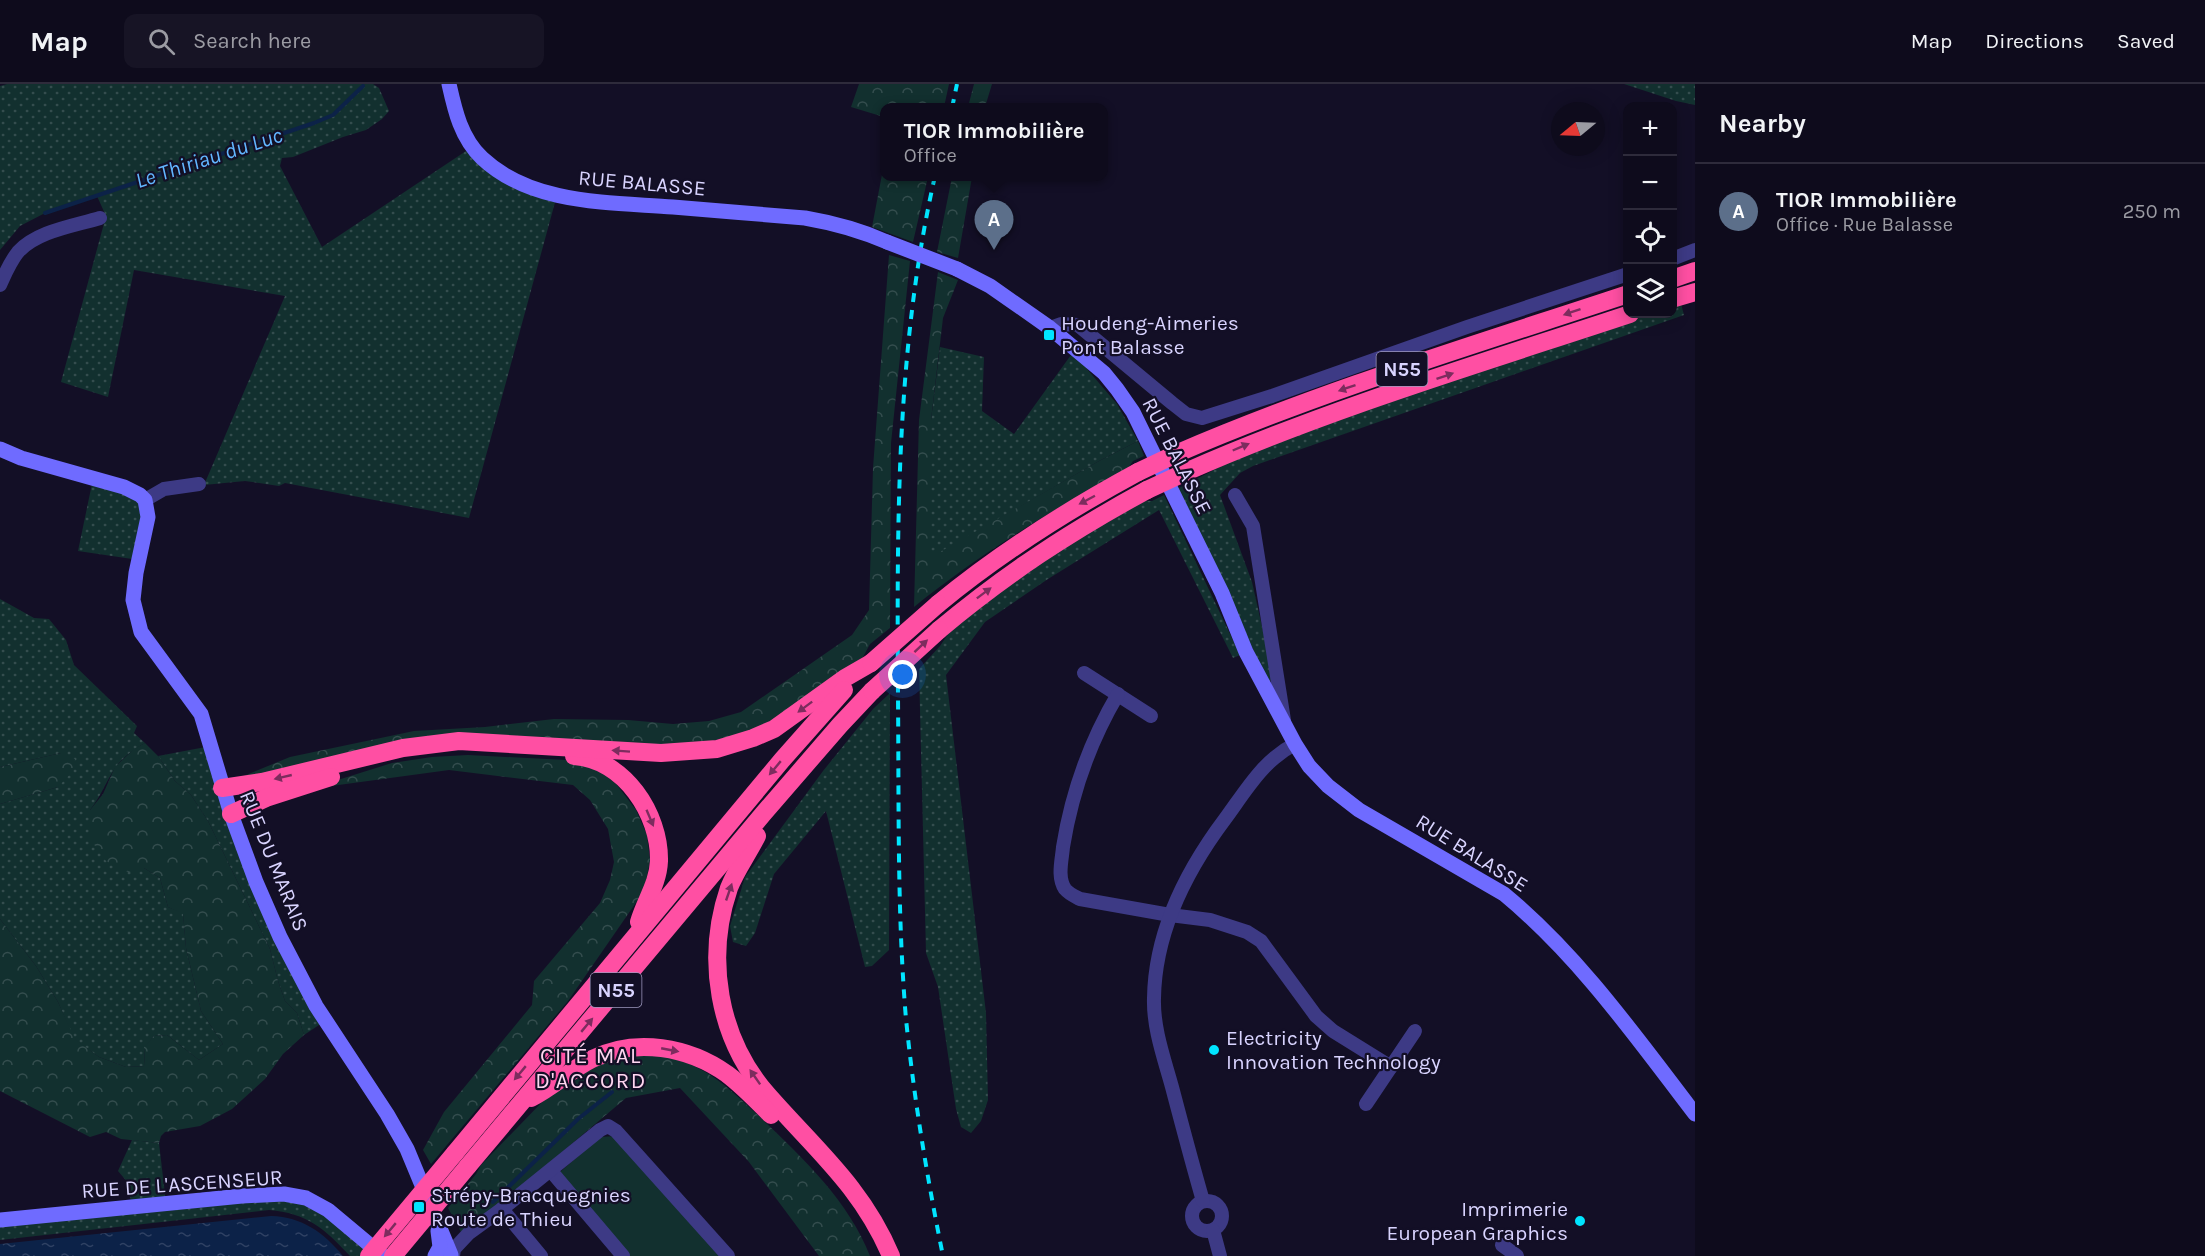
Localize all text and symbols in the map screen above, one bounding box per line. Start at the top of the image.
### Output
search box [124,14,544,68]
text: Map [30,25,88,58]
icon: search [145,25,178,58]
text: Search here [193,28,311,54]
text: Map [1911,29,1952,53]
text: Directions [1985,29,2084,53]
text: Saved [2117,29,2175,53]
north arrow [1551,102,1605,156]
map controls [1623,102,1677,318]
button: + [1623,102,1677,156]
popup [880,103,1108,181]
text: Nearby [1719,108,1806,139]
text: TIOR Immobilière [904,118,1084,144]
water label: Le Thiriau du Luc [132,122,286,194]
text: Office [904,144,957,167]
button: − [1623,156,1677,210]
street label: RUE BALASSE [577,165,707,201]
text: TIOR Immobilière [1776,187,1957,213]
pin: A [974,200,1014,250]
text: A [1732,200,1745,223]
text: 250 m [2123,200,2181,223]
button: locate [1623,210,1677,264]
text: Office · Rue Balasse [1776,213,1953,236]
button: layers [1623,264,1677,318]
one-way arrow [1563,308,1581,318]
place label: Houdeng-Aimeries Pont Balasse [1061,311,1239,359]
marker: Houdeng-Aimeries Pont Balasse [1042,328,1056,342]
road number: N55 [1376,352,1428,386]
one-way arrow [1436,370,1454,380]
one-way arrow [1338,383,1356,393]
street label: RUE BALASSE [1137,394,1217,518]
one-way arrow [1233,442,1251,452]
one-way arrow [1078,495,1095,505]
one-way arrow [977,587,992,599]
one-way arrow [913,640,928,653]
your location [888,660,917,689]
one-way arrow [797,701,813,714]
one-way arrow [611,746,630,755]
one-way arrow [769,760,782,775]
one-way arrow [273,773,292,783]
street label: RUE DU MARAIS [235,787,313,935]
street label: RUE BALASSE [1412,809,1532,897]
one-way arrow [645,810,655,828]
one-way arrow [724,883,734,901]
road number: N55 [590,973,642,1007]
one-way arrow [580,1018,593,1033]
place label: Electricity Innovation Technology [1226,1026,1441,1074]
district label: CITÉ MAL D'ACCORD [535,1042,647,1094]
marker: Electricity Innovation Technology [1207,1043,1221,1057]
one-way arrow [660,1046,679,1055]
one-way arrow [514,1065,527,1081]
one-way arrow [750,1069,761,1085]
street label: RUE DE L'ASCENSEUR [81,1165,283,1203]
place label: Strépy-Bracquegnies Route de Thieu [431,1183,631,1231]
place label: Imprimerie European Graphics [1386,1197,1568,1245]
marker: Strépy-Bracquegnies Route de Thieu [412,1200,426,1214]
marker: Imprimerie European Graphics [1573,1214,1587,1228]
one-way arrow [384,1222,397,1238]

